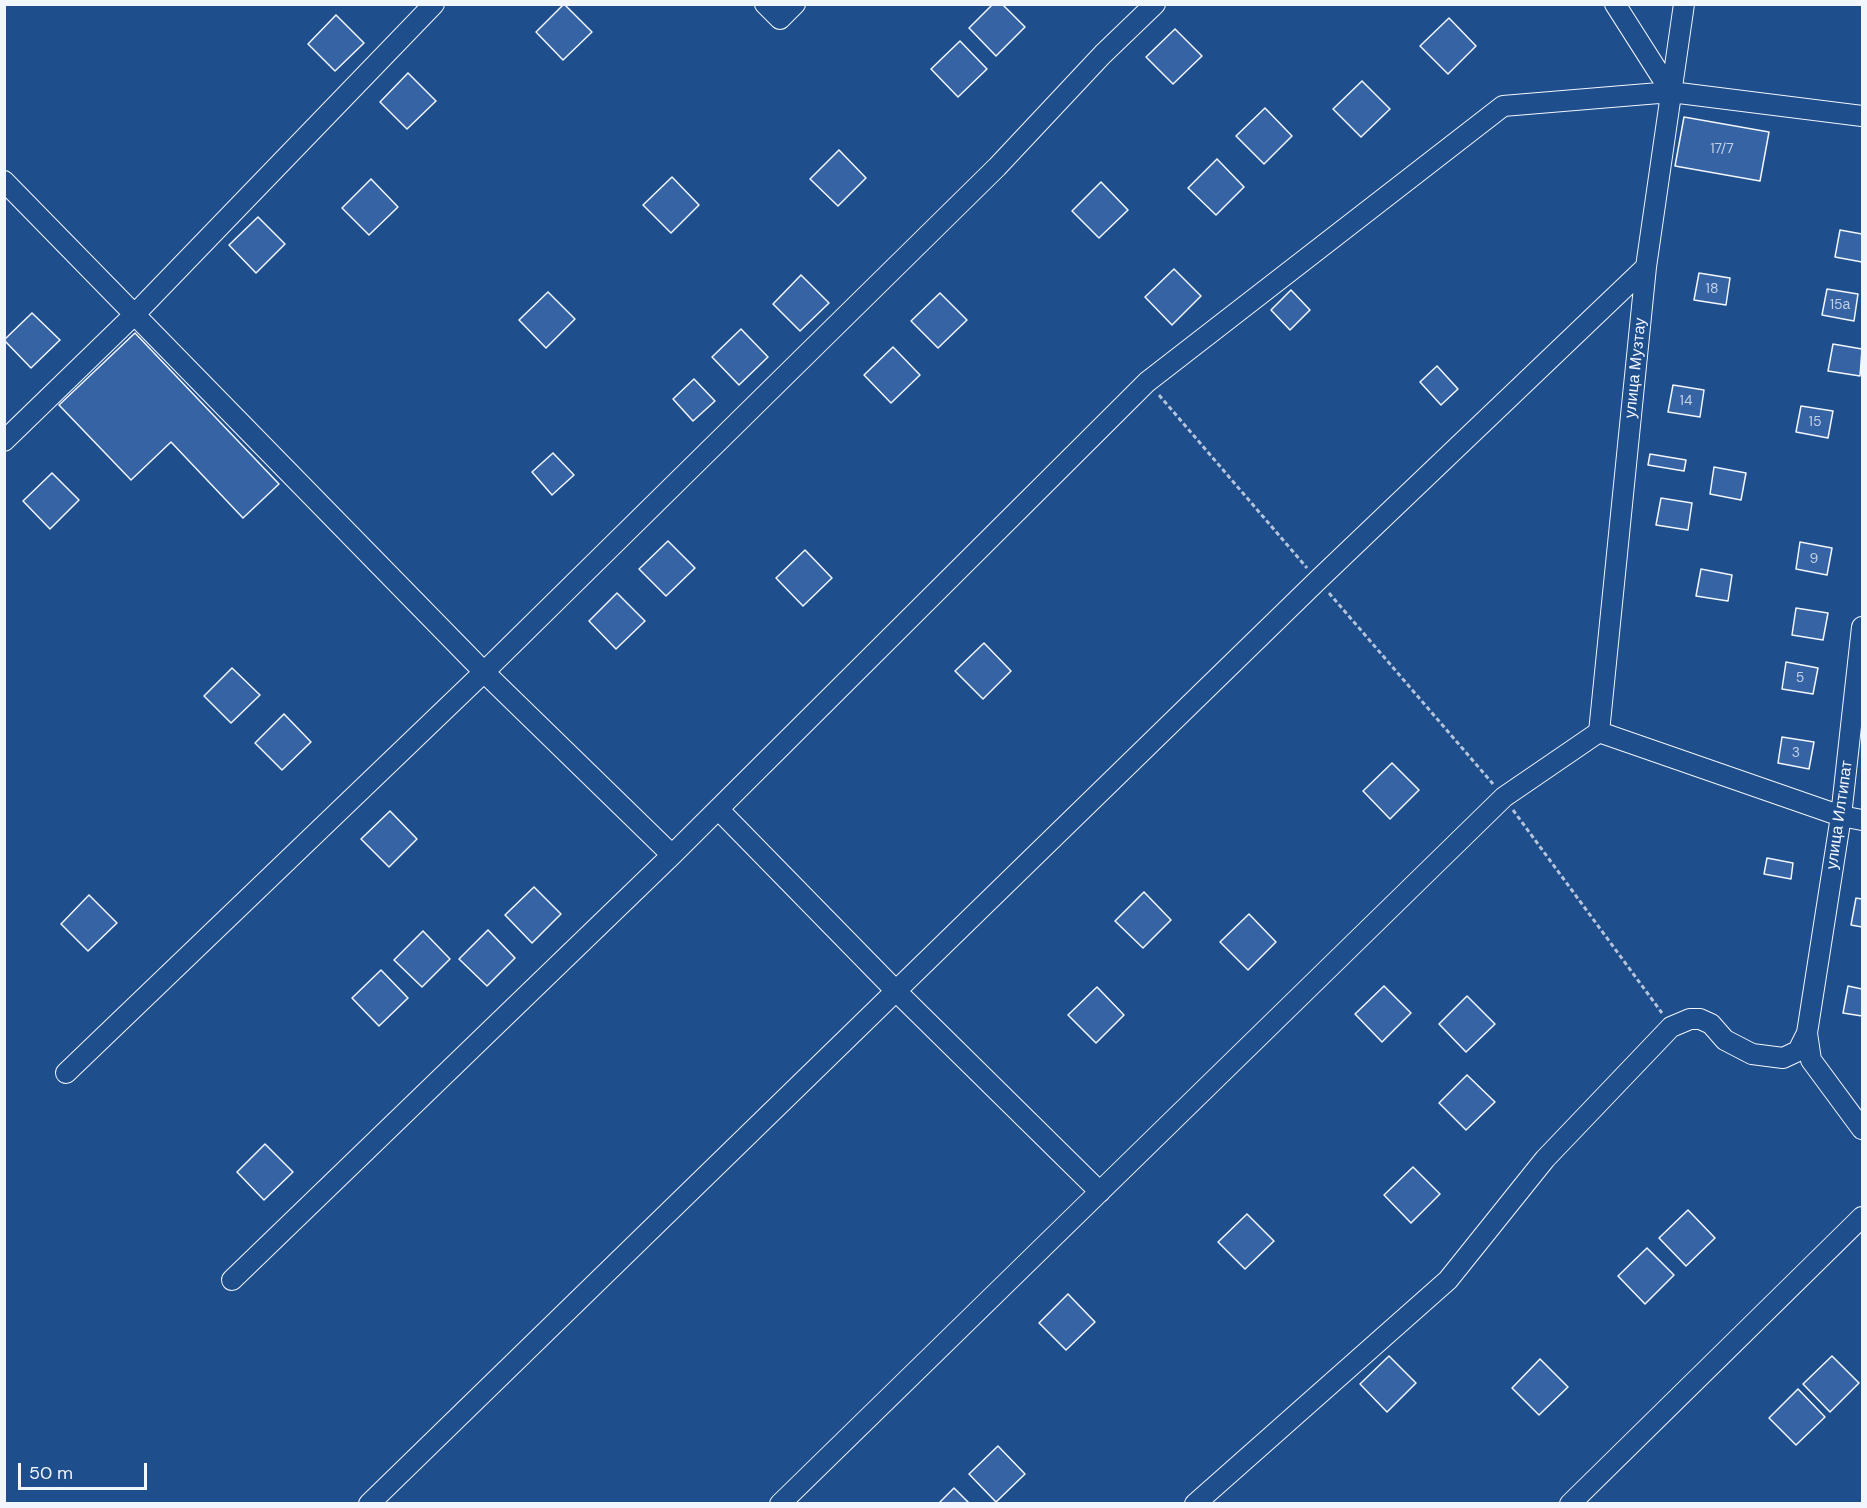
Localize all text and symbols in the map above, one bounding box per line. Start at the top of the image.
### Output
house number: 17/7 [1710,141,1734,157]
house number: 18 [1706,281,1718,297]
house number: 15а [1830,297,1850,313]
street label: улица Музтау [1621,317,1651,419]
house number: 14 [1680,393,1692,409]
house number: 15 [1809,414,1821,430]
house number: 9 [1810,551,1818,567]
house number: 5 [1796,670,1804,686]
house number: 3 [1792,745,1800,761]
street label: улица Илтипат [1823,759,1857,871]
scale bar [21,1451,150,1489]
text: 50 m [29,1461,73,1485]

